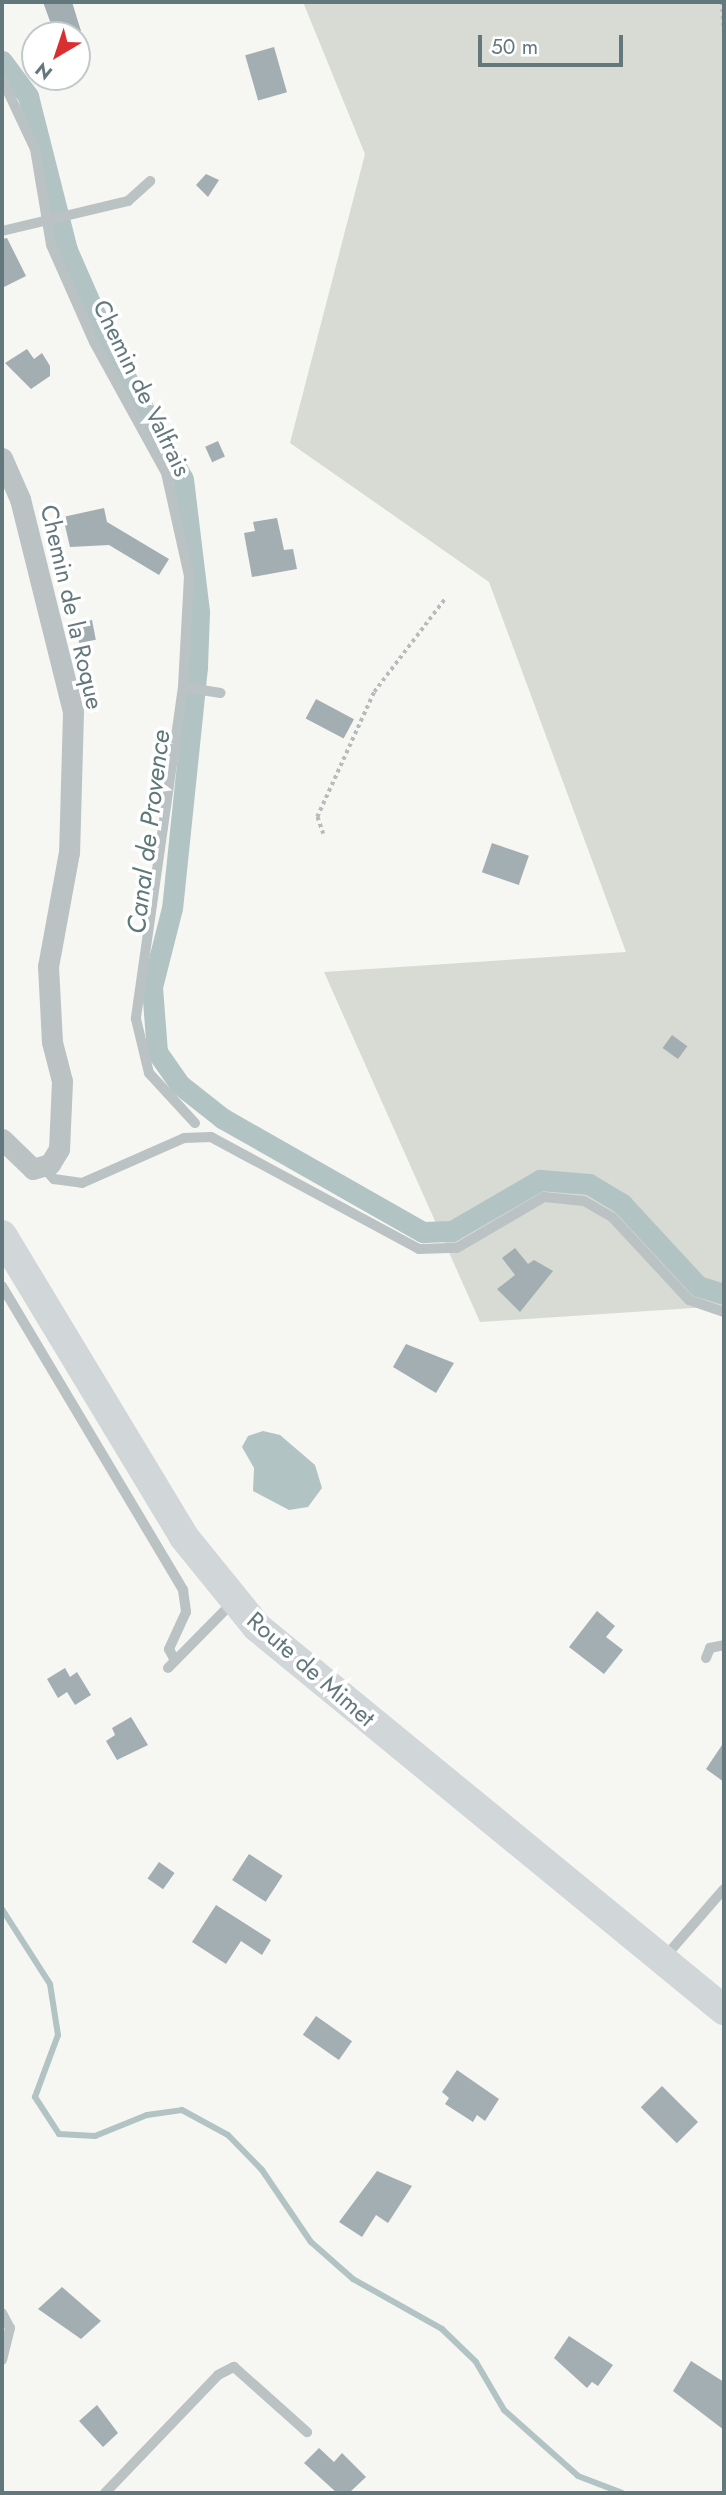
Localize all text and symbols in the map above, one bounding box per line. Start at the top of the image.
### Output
north arrow [21,21,91,91]
scale bar [481,21,626,65]
text: 50 m [491,32,538,62]
text: N [29,56,58,86]
street label: Chemin de Valfrais [87,295,197,481]
street label: Chemin de la Roque [34,502,110,712]
water label: Canal de Provence [121,728,177,936]
street label: Route de Mimet [241,1606,381,1732]

